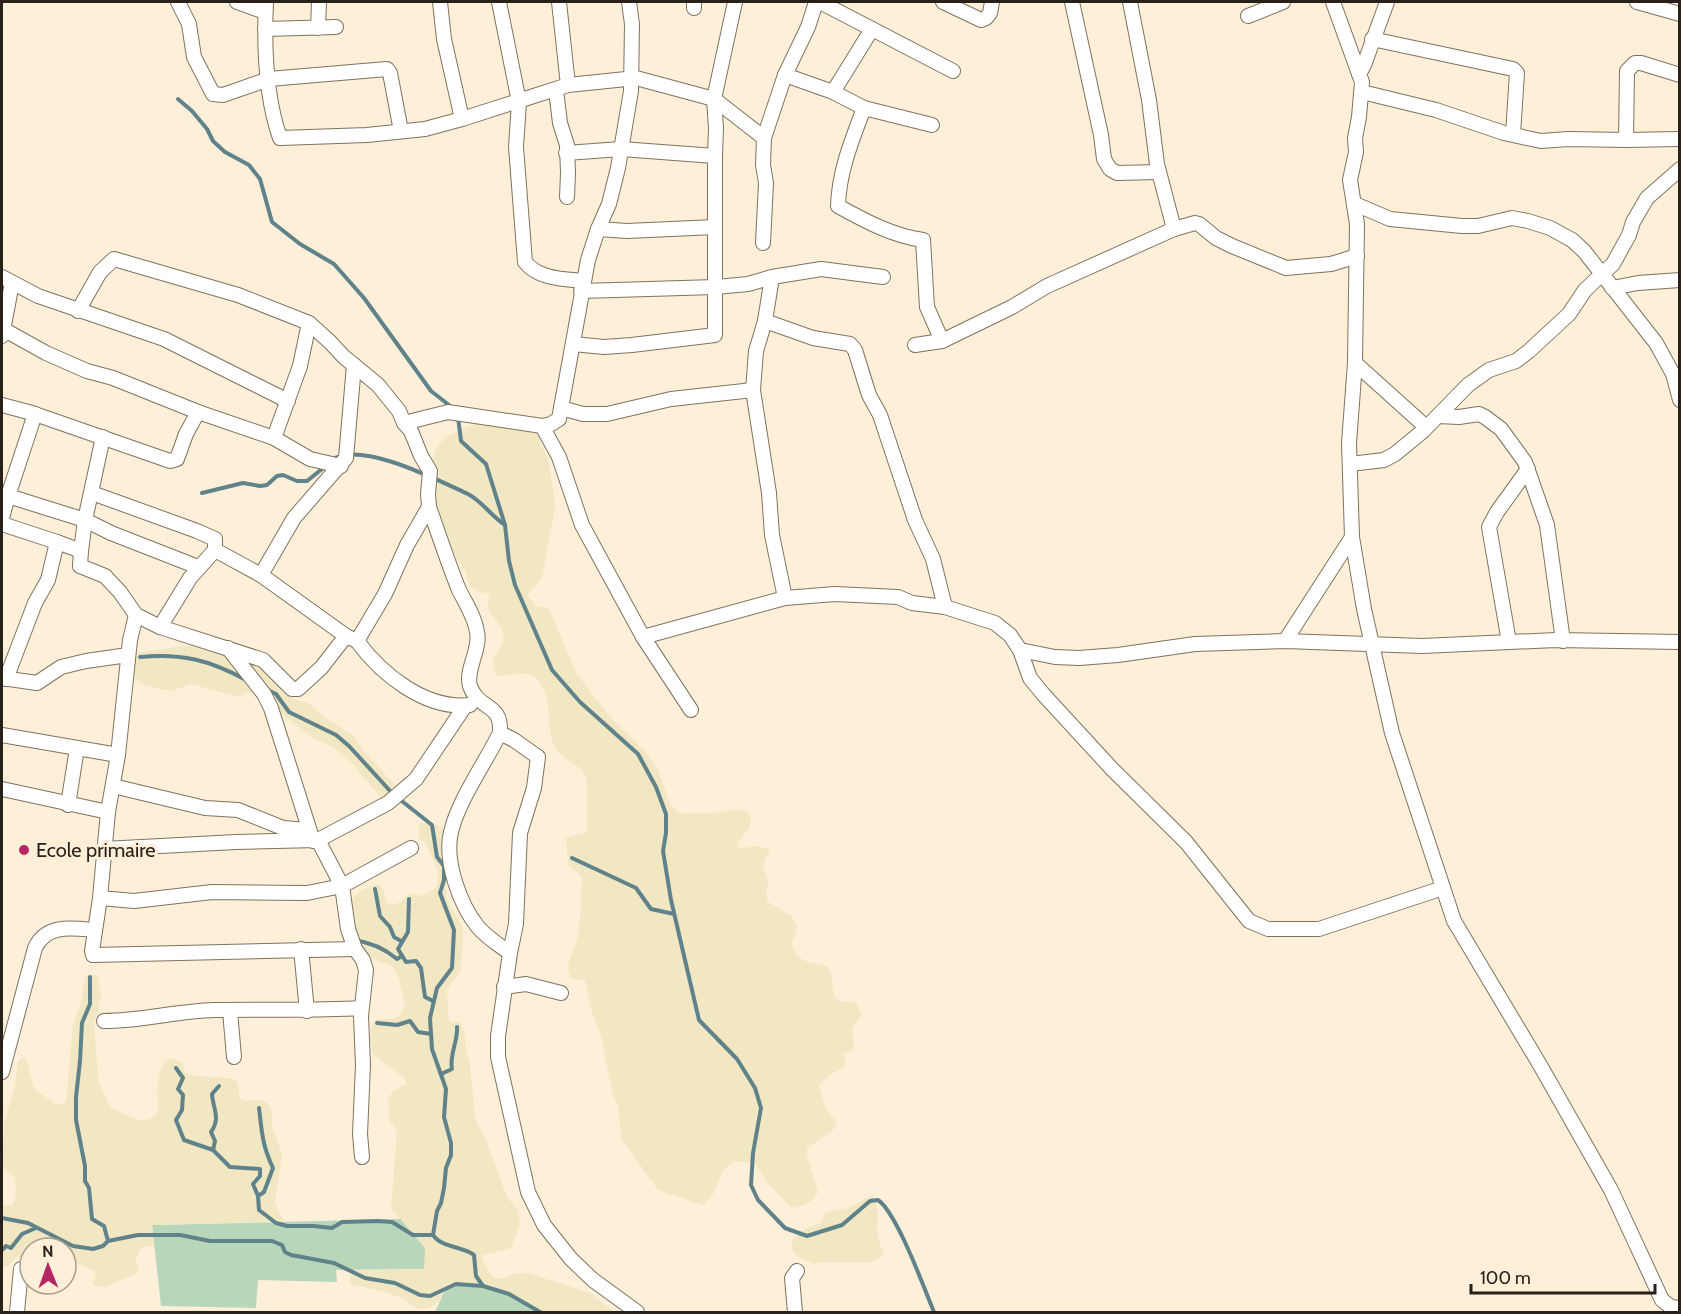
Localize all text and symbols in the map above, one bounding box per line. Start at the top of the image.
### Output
place label: Ecole primaire [36,838,155,862]
marker: Ecole primaire [17,843,31,857]
north arrow [18,1236,78,1296]
text: N [42,1242,54,1261]
scale bar [1471,1257,1656,1295]
text: 100 m [1480,1267,1531,1289]

